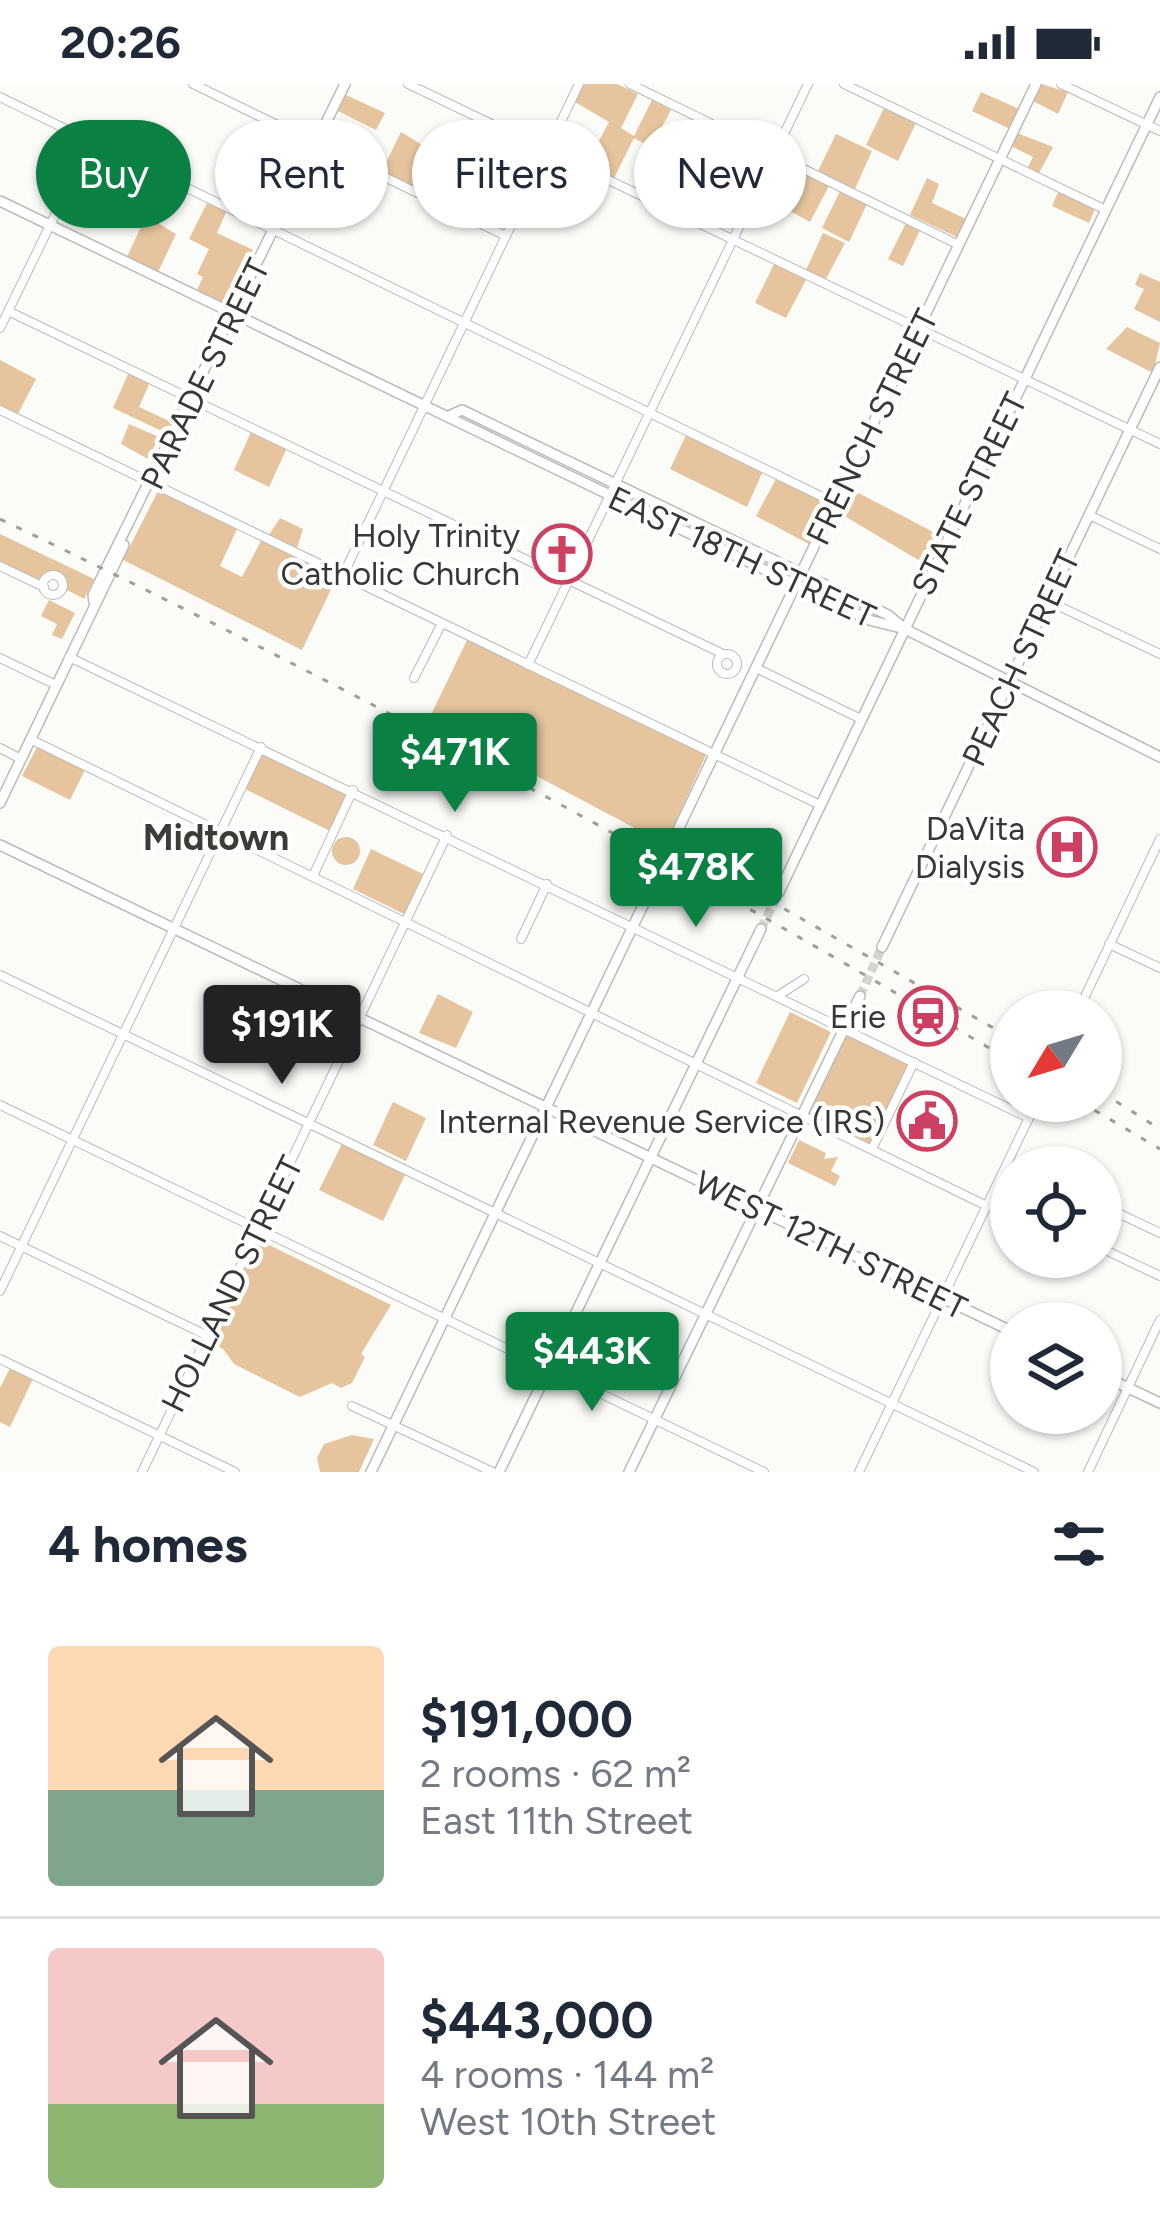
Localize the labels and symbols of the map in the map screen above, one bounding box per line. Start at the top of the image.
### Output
street label: PARADE STREET [132,253,278,495]
street label: FRENCH STREET [798,303,946,551]
street label: STATE STREET [903,386,1035,602]
street label: EAST 18TH STREET [602,478,882,636]
place label: Holy Trinity Catholic Church [280,516,521,593]
church icon: Holy Trinity Catholic Church [531,523,593,585]
street label: PEACH STREET [954,544,1088,772]
pin: $471K [371,713,539,815]
place label: DaVita Dialysis [915,809,1025,886]
district label: Midtown [143,816,289,859]
hospital icon: DaVita Dialysis [1036,816,1098,878]
pin: $478K [612,828,780,930]
pin: $191K [198,985,366,1087]
station icon: Erie [897,985,959,1047]
north arrow [990,990,1122,1122]
place label: Erie [830,997,886,1036]
public building icon: Internal Revenue Service (IRS) [896,1090,958,1152]
place label: Internal Revenue Service (IRS) [438,1102,885,1141]
street label: HOLLAND STREET [153,1150,311,1418]
street label: WEST 12TH STREET [689,1162,973,1328]
pin: $443K [508,1312,676,1414]

